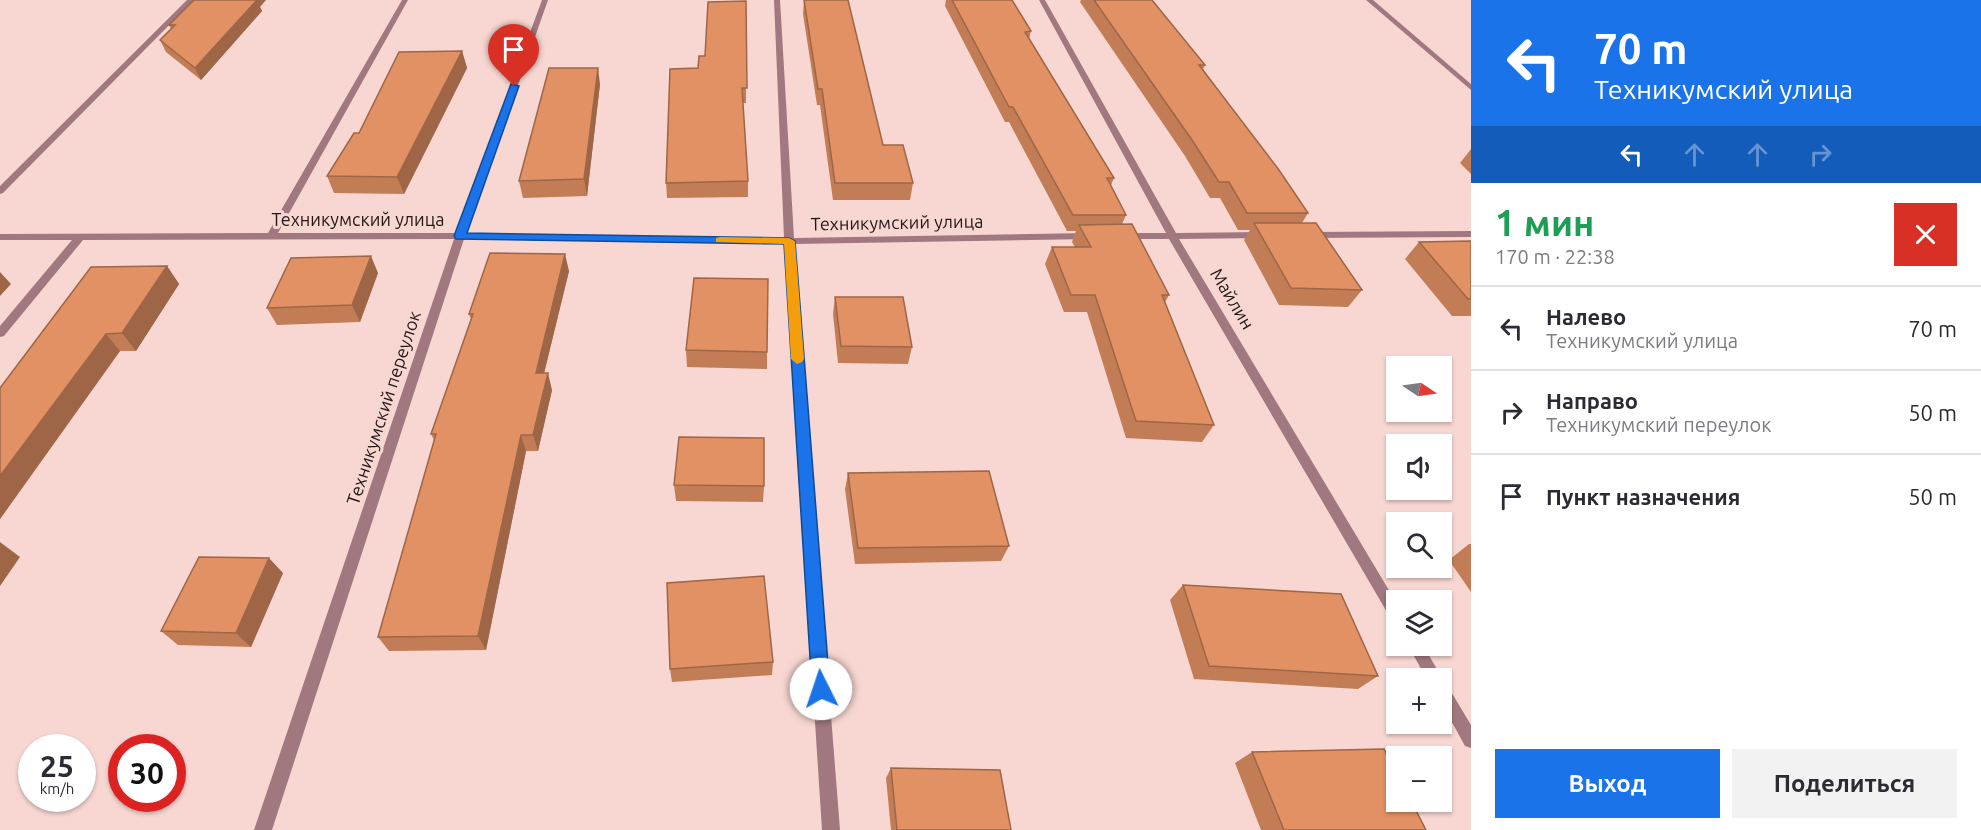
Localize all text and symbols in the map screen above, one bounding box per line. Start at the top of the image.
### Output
pin [488,24,539,86]
icon: left [1495,24,1573,102]
text: 70 m [1594,25,1688,72]
icon: arrive [497,33,530,66]
text: Техникумский улица [1594,74,1853,104]
icon: left [1615,138,1648,171]
icon: ahead [1678,138,1711,171]
icon: ahead [1741,138,1774,171]
icon: right [1804,138,1837,171]
text: 1 мин [1495,202,1594,243]
button: close [1894,203,1957,266]
street label: Техникумский улица [272,209,444,229]
street label: Техникумский улица [810,210,984,234]
text: 170 m · 22:38 [1495,245,1615,268]
street label: Майлин [1207,265,1259,332]
text: Налево [1546,304,1626,329]
street label: Техникумский переулок [342,308,424,507]
icon: left [1495,312,1528,345]
text: 70 m [1908,316,1957,341]
text: Техникумский улица [1546,329,1738,352]
north arrow [1386,356,1452,422]
map controls [1386,356,1452,812]
text: Направо [1546,388,1638,413]
icon: right [1495,396,1528,429]
text: 50 m [1908,400,1957,425]
text: Техникумский переулок [1546,413,1772,436]
button: sound [1386,434,1452,500]
icon: arrive [1495,480,1528,513]
text: Пункт назначения [1546,484,1740,509]
text: 50 m [1908,484,1957,509]
button: search [1386,512,1452,578]
button: layers [1386,590,1452,656]
position arrow [789,657,853,721]
button: + [1386,668,1452,734]
speed limit sign: 30 [108,734,186,812]
button: − [1386,746,1452,812]
text: 25 [40,749,74,783]
button: Выход [1495,749,1720,818]
button: Поделиться [1732,749,1957,818]
text: km/h [40,780,74,797]

